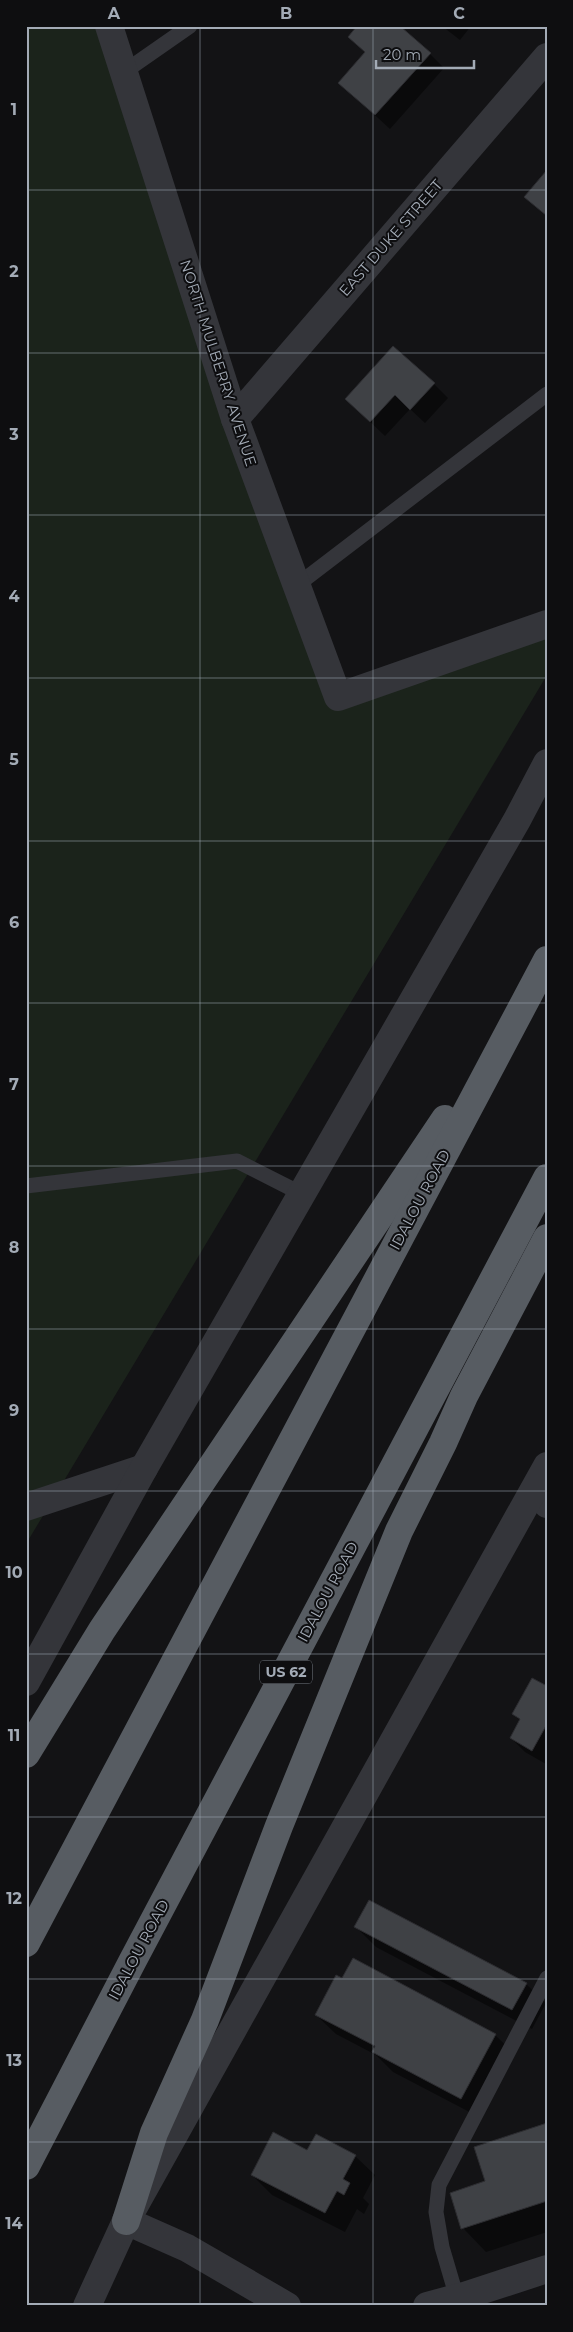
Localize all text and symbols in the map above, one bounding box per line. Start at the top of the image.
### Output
text: A [107,4,121,23]
text: B [280,4,292,23]
text: C [453,4,465,23]
scale bar [376,38,473,70]
text: 20 m [383,45,421,64]
text: 1 [11,100,17,119]
street label: EAST DUKE STREET [335,175,447,300]
street label: NORTH MULBERRY AVENUE [176,257,261,469]
text: 2 [9,262,19,281]
text: 3 [8,425,19,444]
text: 4 [8,587,20,606]
text: 5 [9,750,19,769]
text: 6 [9,913,19,932]
text: 7 [9,1075,19,1094]
street label: IDALOU ROAD [385,1146,454,1253]
text: 8 [9,1238,19,1257]
text: 9 [9,1401,19,1420]
street label: IDALOU ROAD [293,1538,362,1645]
text: 10 [5,1563,23,1582]
road number: US 62 [260,1660,312,1684]
text: 11 [8,1726,20,1745]
text: 12 [6,1889,22,1908]
street label: IDALOU ROAD [104,1896,173,2003]
text: 13 [6,2051,22,2070]
text: 14 [5,2214,23,2233]

